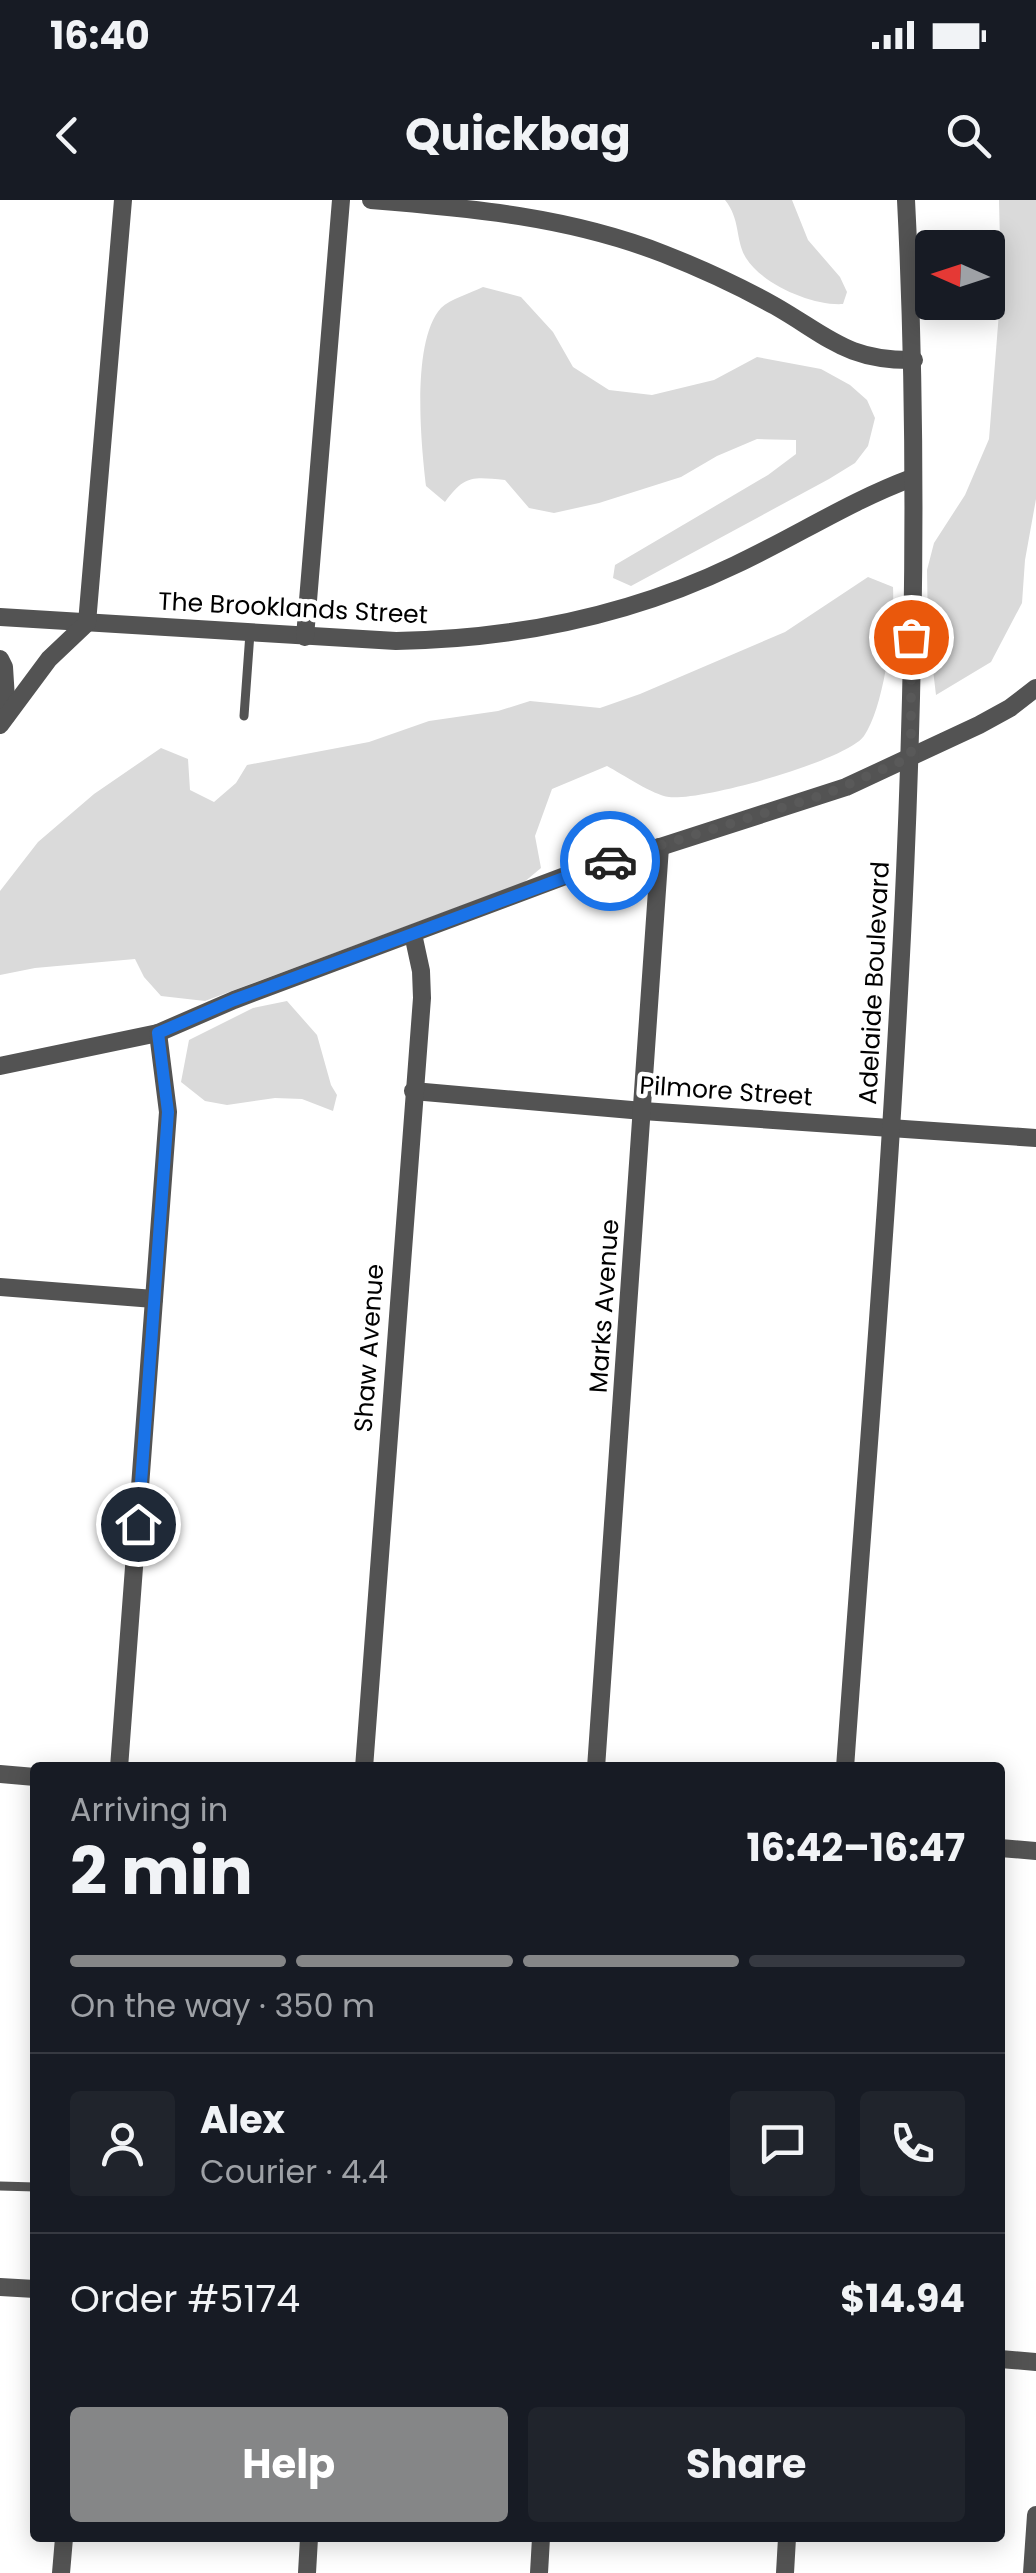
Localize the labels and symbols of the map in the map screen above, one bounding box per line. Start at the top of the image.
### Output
north arrow [915,230,1005,320]
street label: The Brooklands Street [157,583,429,633]
pin [869,595,954,680]
courier [560,811,660,911]
street label: Adelaide Boulevard [850,860,898,1106]
street label: Pilmore Street [638,1068,814,1114]
street label: Marks Avenue [580,1218,628,1394]
street label: Shaw Avenue [346,1263,392,1433]
pin [96,1482,181,1567]

